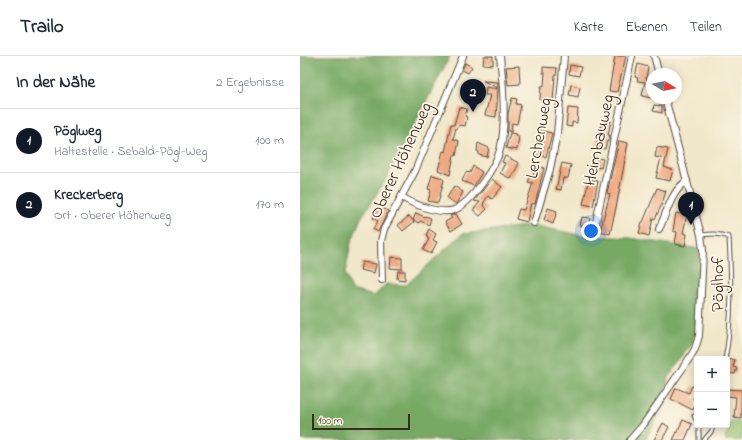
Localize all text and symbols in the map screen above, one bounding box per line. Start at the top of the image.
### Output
text: Trailo [20,14,64,41]
text: Karte [574,17,603,38]
text: Ebenen [625,17,668,38]
text: Teilen [690,17,722,38]
north arrow [646,68,682,104]
text: In der Nähe [16,70,95,95]
text: 2 Ergebnisse [216,73,284,92]
pin: 2 [460,79,486,112]
street label: Heimbauweg [578,92,623,189]
street label: Lerchenweg [520,96,561,181]
street label: Oberer Höhenweg [363,98,441,224]
text: Pöglweg [54,120,102,142]
text: 1 [27,131,31,150]
text: 100 m [255,131,284,150]
text: Haltestelle · Sebald-Pögl-Weg [54,142,207,161]
text: Kreckerberg [54,184,123,206]
pin: 1 [678,192,704,225]
text: 2 [26,195,32,214]
text: 170 m [256,195,284,214]
text: Ort · Oberer Höhenweg [54,206,171,225]
your location [581,221,601,241]
street label: Pöglhof [706,256,733,312]
map controls [694,356,730,428]
button: + [694,356,730,392]
button: − [694,392,730,428]
scale bar [312,412,410,431]
text: 100 m [318,413,342,429]

